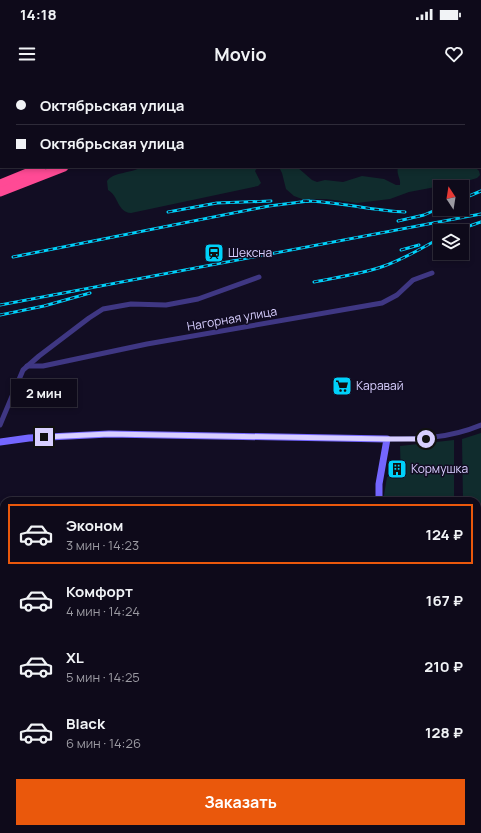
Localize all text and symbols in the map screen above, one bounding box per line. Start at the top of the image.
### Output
text: 14:18 [20,4,57,25]
text: Movio [214,42,267,66]
icon: menu [16,43,38,65]
icon: heart [443,43,465,65]
text: Октябрьская улица [40,95,184,116]
text: Октябрьская улица [40,133,184,154]
north arrow [433,180,469,216]
map controls [433,180,469,260]
button: layers [433,224,469,260]
station icon: Шексна [203,242,225,264]
place label: Шексна [228,244,272,261]
street label: Нагорная улица [186,302,278,335]
supermarket icon: Каравай [331,375,353,397]
place label: Каравай [356,377,403,394]
callout: 2 мин [11,379,77,407]
text: 2 мин [26,384,62,402]
route end [35,428,53,446]
route start [417,430,435,448]
building icon: Кормушка [386,458,408,480]
place label: Кормушка [411,460,468,477]
text: Эконом [66,515,123,536]
icon: car [18,516,54,552]
text: 124 ₽ [425,524,463,545]
text: 3 мин · 14:23 [66,536,139,554]
text: Комфорт [66,581,133,602]
icon: car [18,582,54,618]
text: 167 ₽ [426,590,463,611]
text: 4 мин · 14:24 [66,602,140,620]
text: XL [66,647,84,668]
icon: car [18,648,54,684]
text: 210 ₽ [424,656,463,677]
text: 5 мин · 14:25 [66,668,140,686]
text: Black [66,713,105,734]
icon: car [18,714,54,750]
text: 128 ₽ [425,722,463,743]
text: 6 мин · 14:26 [66,734,141,752]
button: Заказать [16,779,465,825]

